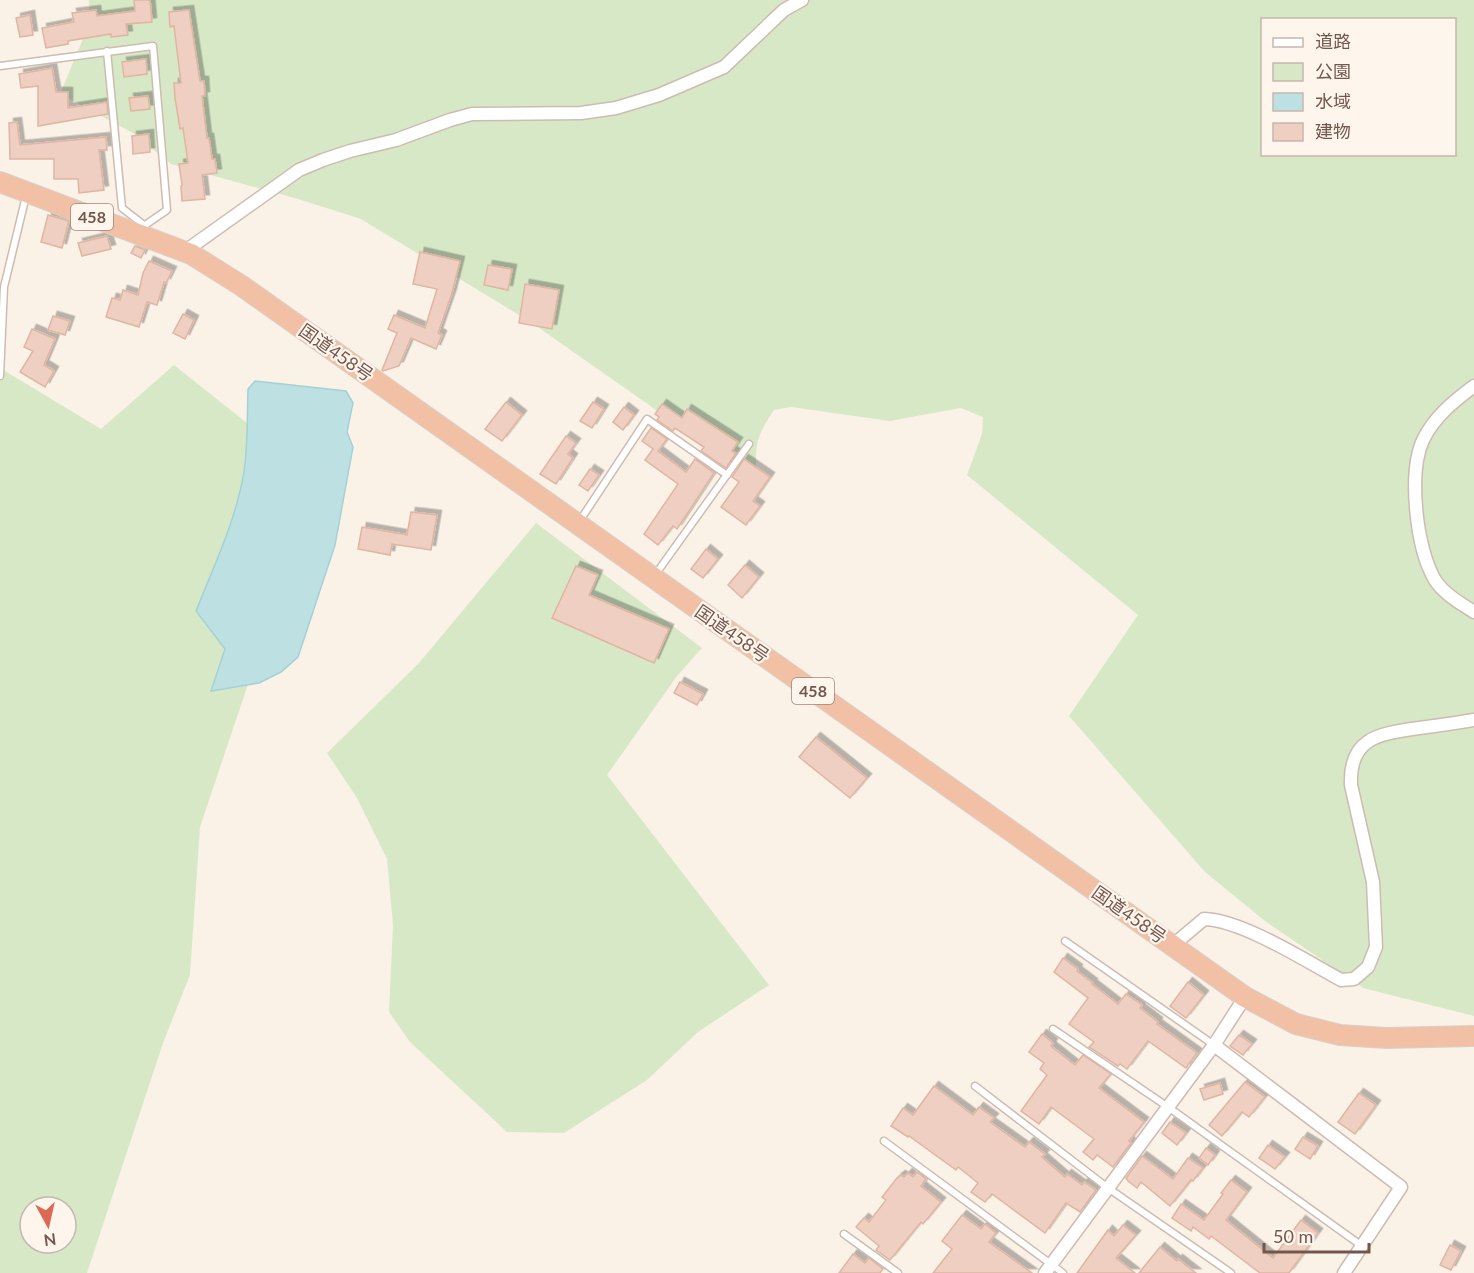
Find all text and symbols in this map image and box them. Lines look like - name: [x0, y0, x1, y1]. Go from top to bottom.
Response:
- legend: [1261, 18, 1456, 156]
- text: 道路: [1315, 30, 1351, 52]
- text: 公園: [1315, 60, 1351, 82]
- text: 水域: [1315, 90, 1351, 112]
- text: 建物: [1315, 120, 1351, 142]
- road number: 458: [71, 204, 113, 230]
- street label: 国道458号: [295, 319, 378, 386]
- street label: 国道458号: [691, 600, 774, 667]
- road number: 458: [792, 678, 834, 704]
- street label: 国道458号: [1088, 881, 1171, 948]
- north arrow: [18, 1195, 78, 1255]
- scale bar: [1264, 1216, 1369, 1254]
- text: 50 m: [1273, 1225, 1313, 1247]
- text: N: [43, 1230, 58, 1251]

